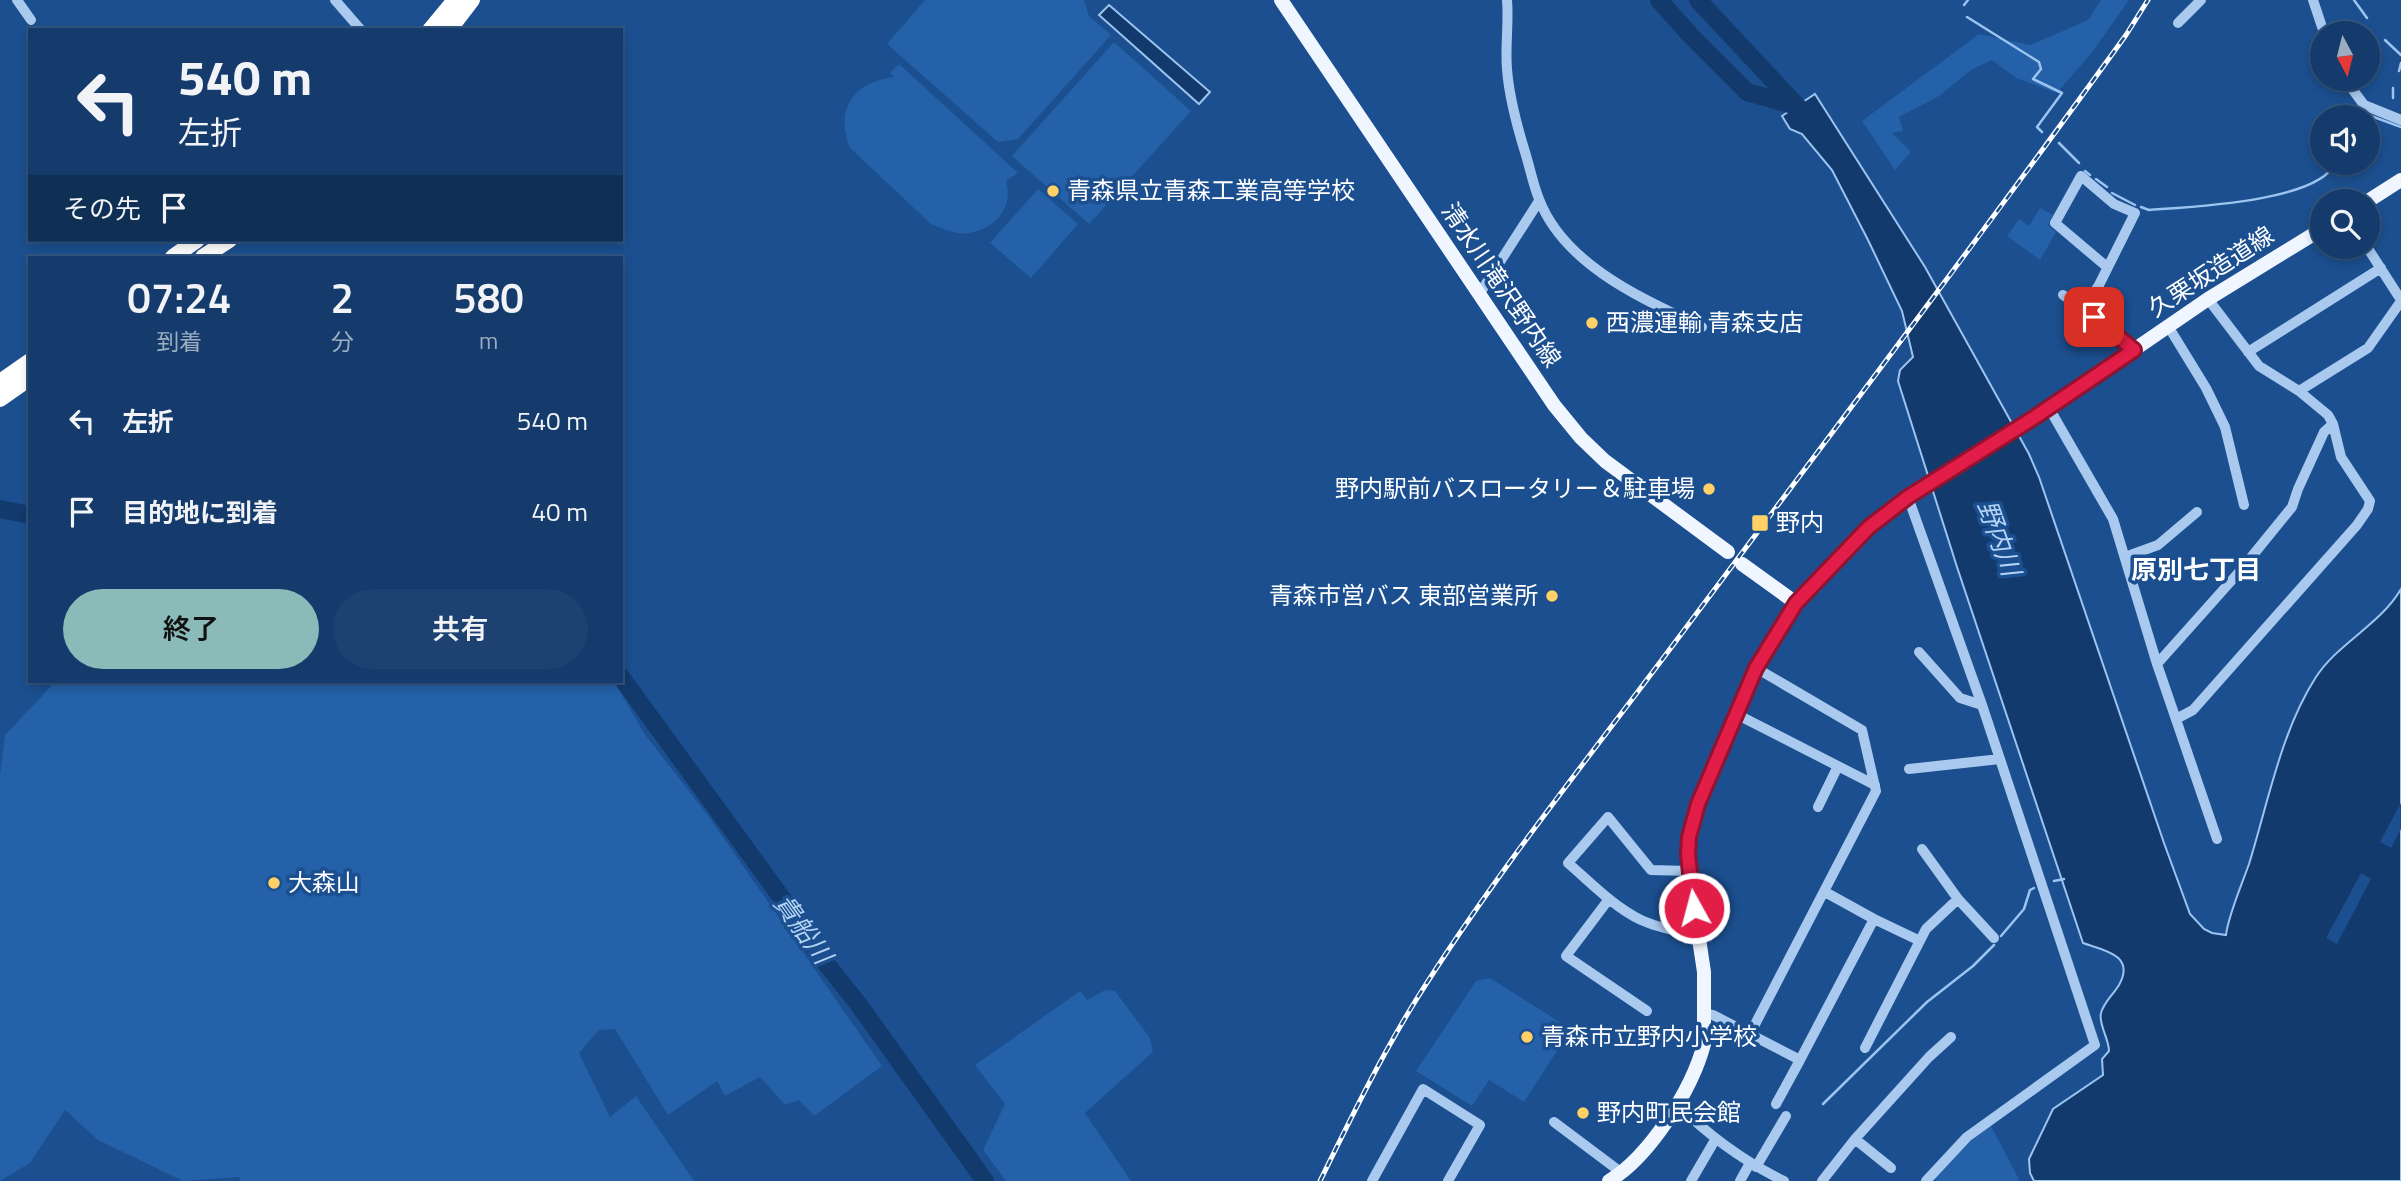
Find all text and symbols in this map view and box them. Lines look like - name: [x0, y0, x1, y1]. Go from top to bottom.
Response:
- north arrow: [2310, 21, 2380, 91]
- map controls: [2310, 21, 2380, 259]
- text: 540 m: [178, 39, 312, 114]
- icon: left: [63, 56, 154, 147]
- button: sound: [2310, 105, 2380, 175]
- text: 左折: [178, 108, 242, 156]
- place label: 青森県立青森工業高等学校: [1067, 172, 1355, 208]
- marker: 青森県立青森工業高等学校: [1045, 183, 1061, 199]
- text: その先: [63, 189, 141, 228]
- icon: arrive: [155, 189, 193, 227]
- button: search: [2310, 189, 2380, 259]
- street label: 清水川滝沢野内線: [1433, 195, 1570, 374]
- street label: 久栗坂造道線: [2140, 217, 2281, 325]
- text: 07:24: [127, 265, 231, 329]
- text: 2: [331, 265, 354, 329]
- text: 580: [453, 265, 524, 329]
- pin: [2064, 287, 2124, 347]
- icon: arrive: [2075, 298, 2113, 336]
- place label: 西濃運輸 青森支店: [1606, 304, 1803, 340]
- marker: 西濃運輸 青森支店: [1584, 315, 1600, 331]
- text: m: [479, 323, 498, 358]
- text: 到着: [156, 324, 202, 359]
- text: 分: [331, 324, 354, 359]
- text: 540 m: [517, 401, 588, 440]
- icon: left: [63, 402, 101, 440]
- text: 左折: [122, 402, 174, 441]
- place label: 野内駅前バスロータリー＆駐車場: [1335, 470, 1695, 506]
- marker: 野内駅前バスロータリー＆駐車場: [1701, 481, 1717, 497]
- text: 40 m: [531, 492, 588, 531]
- icon: arrive: [63, 493, 101, 531]
- text: 目的地に到着: [122, 493, 278, 532]
- water label: 野内川: [1968, 495, 2032, 584]
- place label: 野内: [1776, 504, 1824, 540]
- marker: 野内: [1750, 513, 1770, 533]
- district label: 原別七丁目: [2131, 550, 2261, 589]
- place label: 青森市営バス 東部営業所: [1269, 577, 1538, 613]
- marker: 青森市営バス 東部営業所: [1544, 588, 1560, 604]
- button: 終了: [63, 589, 319, 669]
- button: 共有: [333, 589, 588, 669]
- place label: 大森山: [288, 864, 360, 900]
- position arrow: [1657, 871, 1731, 945]
- marker: 大森山: [266, 875, 282, 891]
- water label: 貴船川: [765, 886, 844, 974]
- place label: 青森市立野内小学校: [1541, 1018, 1757, 1054]
- marker: 青森市立野内小学校: [1519, 1029, 1535, 1045]
- place label: 野内町民会館: [1597, 1094, 1741, 1130]
- marker: 野内町民会館: [1575, 1105, 1591, 1121]

